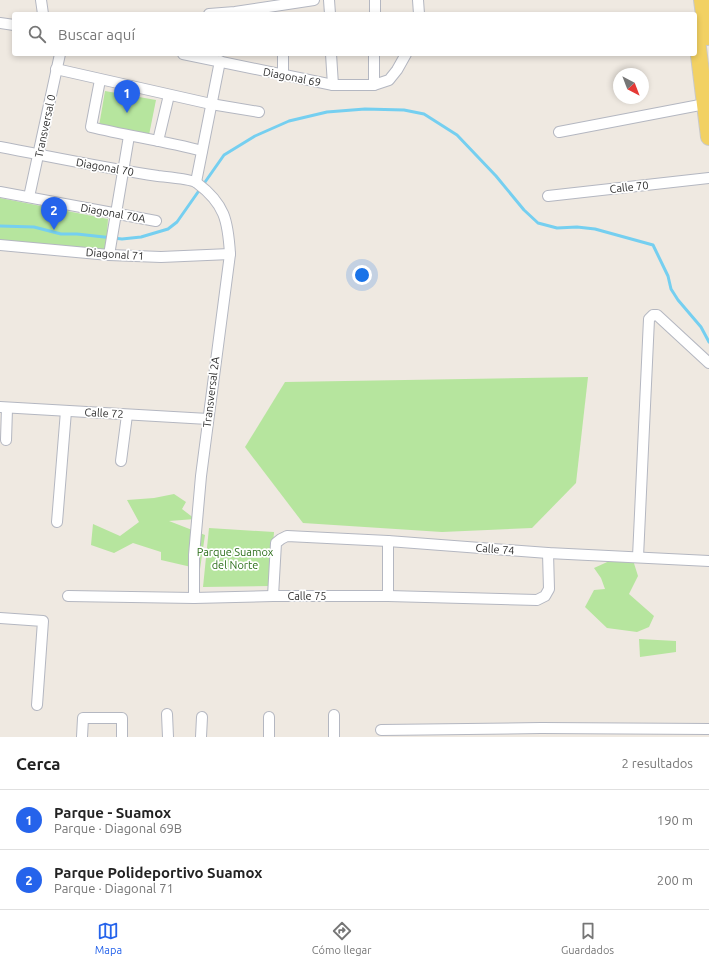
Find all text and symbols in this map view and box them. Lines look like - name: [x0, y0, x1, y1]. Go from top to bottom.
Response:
- search box: [12, 12, 697, 56]
- icon: search: [26, 23, 48, 45]
- text: Buscar aquí: [58, 26, 135, 43]
- street label: Diagonal 69: [262, 66, 322, 88]
- north arrow: [613, 68, 649, 104]
- pin: 1: [114, 80, 140, 113]
- street label: Transversal 0: [32, 93, 58, 159]
- street label: Diagonal 70: [75, 156, 135, 178]
- street label: Calle 70: [609, 179, 649, 195]
- pin: 2: [41, 197, 67, 230]
- street label: Diagonal 70A: [80, 201, 147, 225]
- street label: Diagonal 71: [85, 246, 145, 262]
- your location: [352, 265, 372, 285]
- street label: Transversal 2A: [201, 355, 221, 428]
- street label: Calle 72: [84, 406, 124, 420]
- street label: Calle 74: [475, 542, 515, 556]
- park label: Parque Suamox del Norte: [197, 546, 274, 571]
- street label: Calle 75: [287, 590, 327, 602]
- text: Cerca: [16, 754, 61, 773]
- text: 2 resultados: [622, 756, 693, 770]
- text: Parque - Suamox: [54, 804, 171, 821]
- text: 1: [25, 813, 33, 827]
- text: 190 m: [657, 813, 693, 827]
- text: Parque · Diagonal 69B: [54, 821, 182, 835]
- text: Parque Polideportivo Suamox: [54, 864, 262, 881]
- text: 2: [25, 873, 33, 887]
- text: 200 m: [657, 873, 693, 887]
- text: Parque · Diagonal 71: [54, 881, 174, 895]
- tab: Mapa: [95, 920, 122, 956]
- tab: Cómo llegar: [312, 920, 371, 956]
- tab: Guardados: [561, 920, 614, 956]

